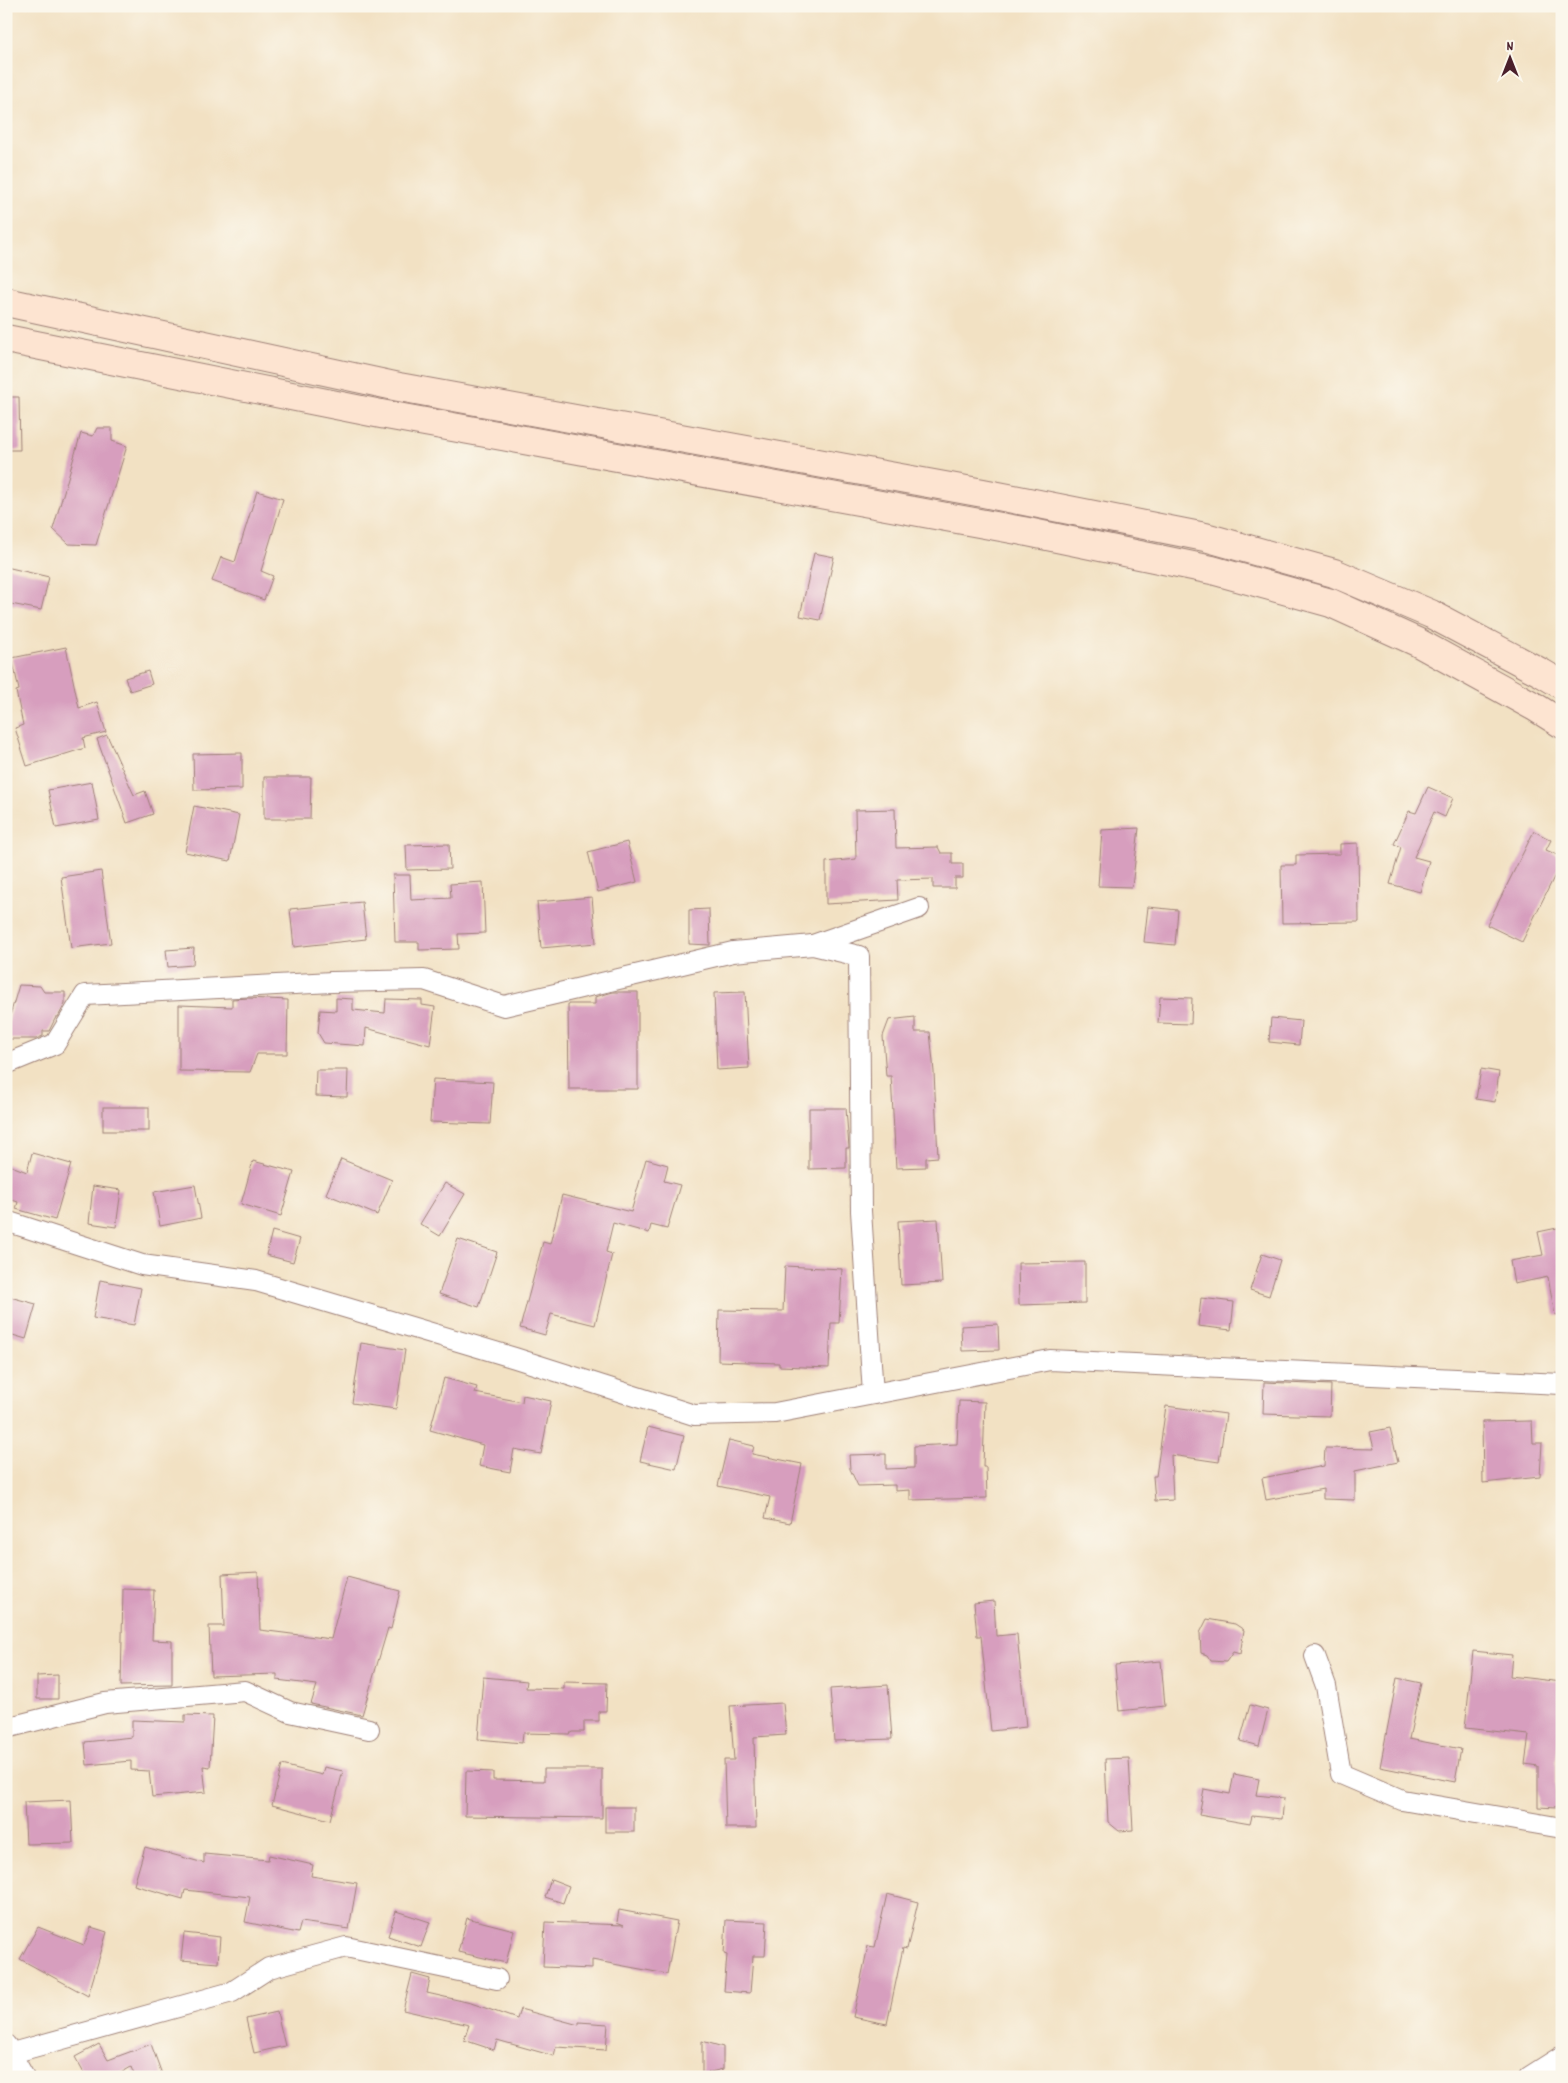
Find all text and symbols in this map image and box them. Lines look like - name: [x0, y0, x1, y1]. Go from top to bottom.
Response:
- north arrow: [1486, 32, 1536, 82]
- text: N: [1507, 37, 1514, 57]

